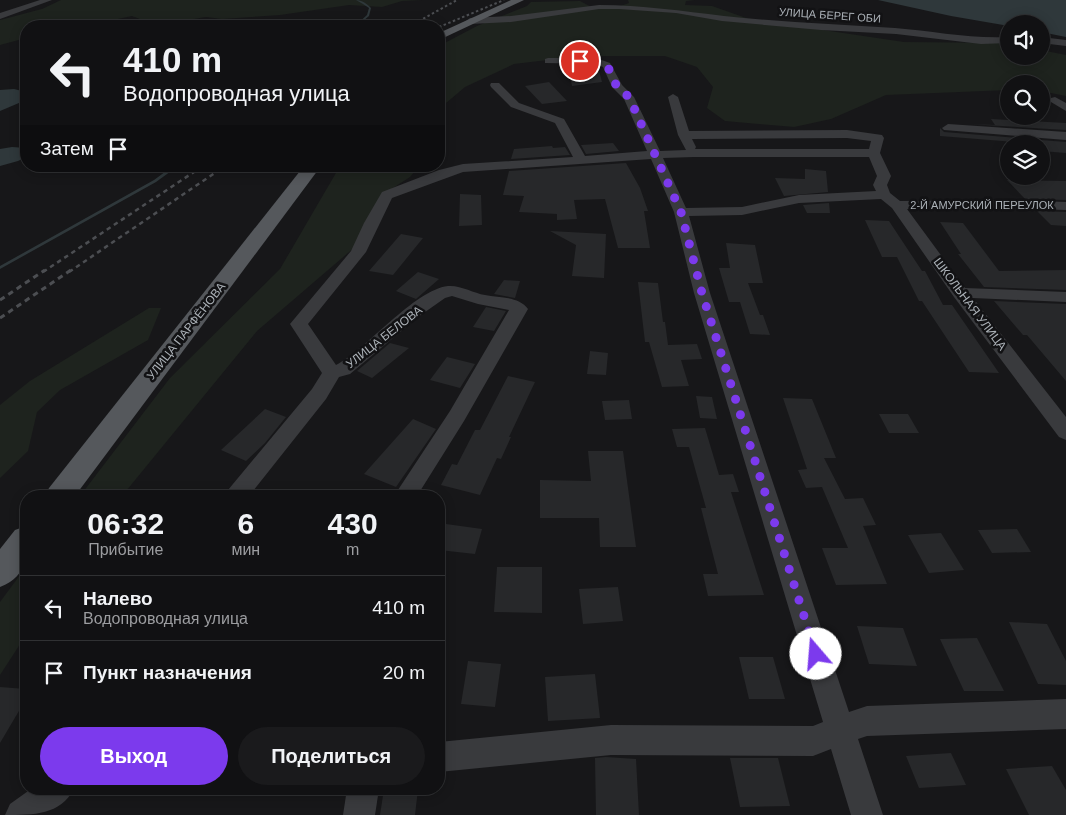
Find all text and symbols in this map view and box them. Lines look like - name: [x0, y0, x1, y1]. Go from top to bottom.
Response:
- street label: УЛИЦА БЕРЕГ ОБИ: [779, 5, 881, 25]
- map controls: [1000, 15, 1050, 185]
- button: sound: [1000, 15, 1050, 65]
- icon: left: [40, 40, 105, 105]
- text: 410 m: [123, 40, 222, 79]
- pin: [559, 40, 601, 82]
- icon: arrive: [566, 47, 594, 75]
- button: search: [1000, 75, 1050, 125]
- text: Водопроводная улица: [123, 81, 350, 106]
- icon: arrive: [104, 135, 132, 163]
- button: layers: [1000, 135, 1050, 185]
- text: Затем: [40, 138, 94, 159]
- street label: 2-Й АМУРСКИЙ ПЕРЕУЛОК: [910, 199, 1054, 211]
- street label: ШКОЛЬНАЯ УЛИЦА: [931, 255, 1009, 353]
- street label: УЛИЦА ПАРФЁНОВА: [144, 280, 228, 382]
- street label: УЛИЦА БЕЛОВА: [343, 303, 425, 371]
- text: 06:32: [87, 507, 164, 540]
- text: 6: [237, 507, 254, 540]
- text: 430: [328, 507, 378, 540]
- text: Прибытие: [88, 541, 163, 558]
- text: мин: [231, 541, 260, 558]
- text: m: [346, 541, 359, 558]
- text: Налево: [83, 588, 153, 609]
- icon: left: [40, 594, 68, 622]
- text: 410 m: [372, 597, 425, 618]
- text: Водопроводная улица: [83, 610, 248, 627]
- position arrow: [789, 627, 841, 679]
- icon: arrive: [40, 659, 68, 687]
- text: Пункт назначения: [83, 662, 252, 683]
- text: 20 m: [383, 662, 425, 683]
- button: Выход: [40, 727, 228, 785]
- button: Поделиться: [238, 727, 425, 785]

